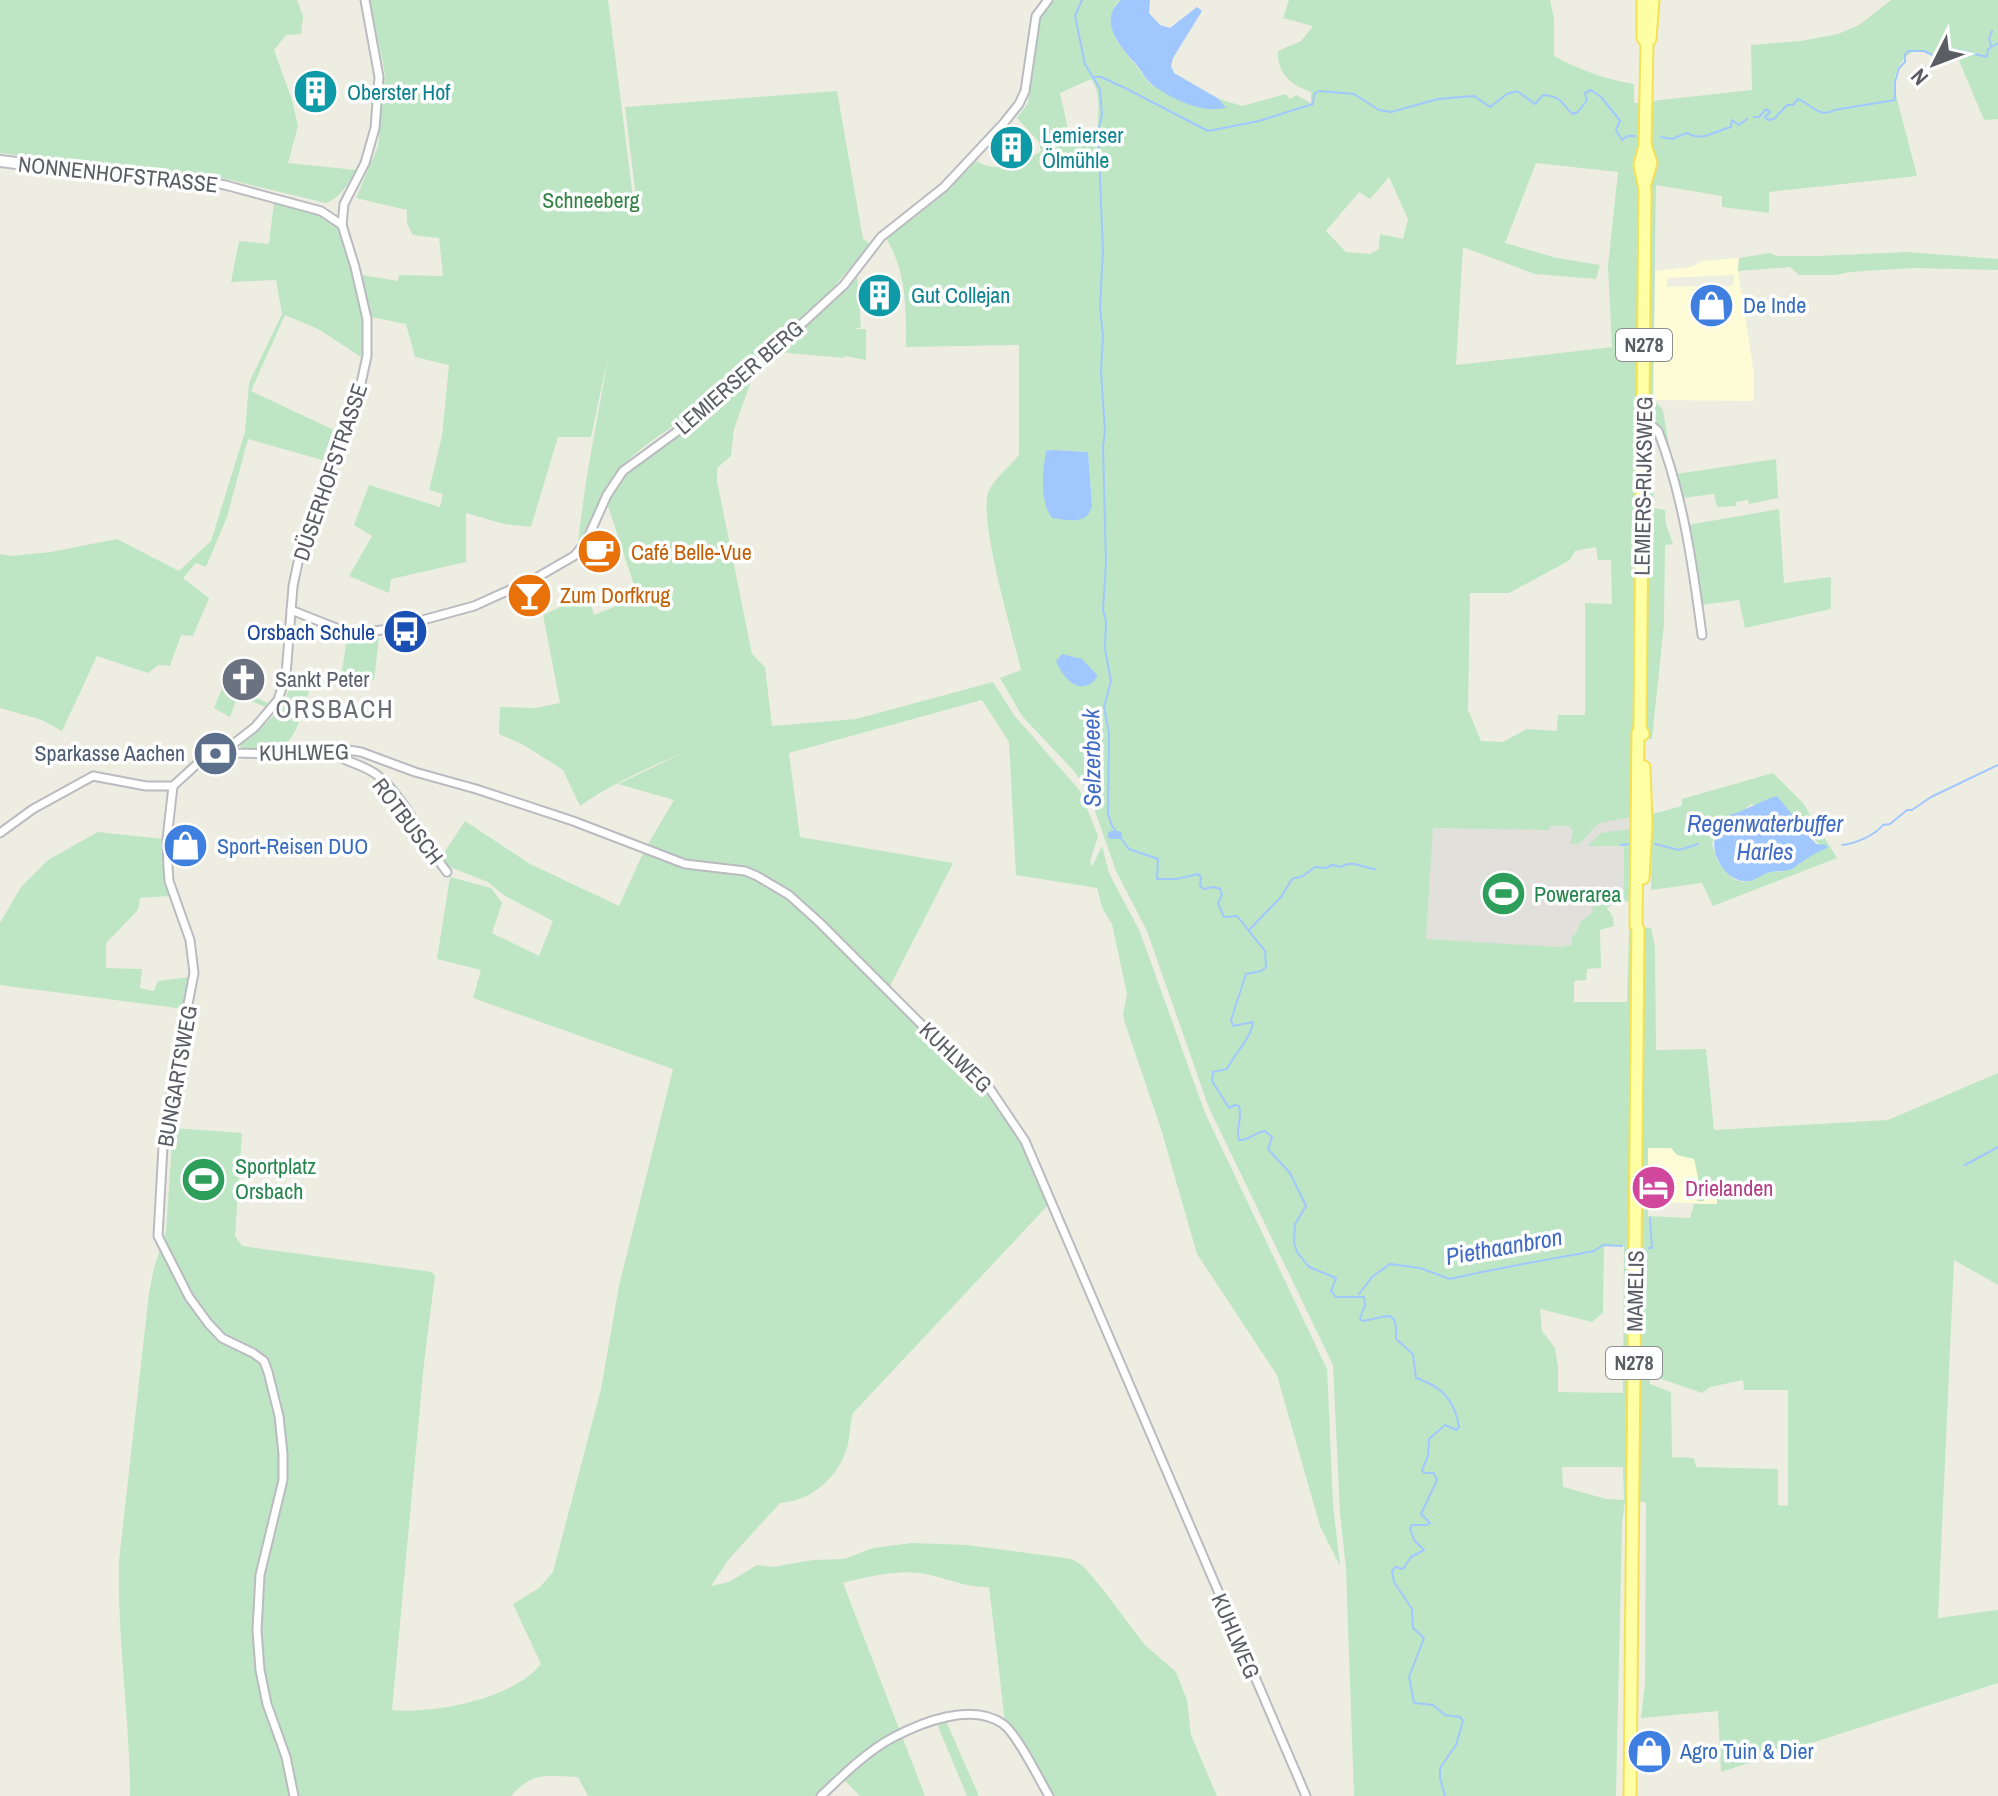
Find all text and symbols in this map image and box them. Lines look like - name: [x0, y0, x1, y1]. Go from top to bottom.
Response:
- north arrow: [1894, 24, 1974, 104]
- text: N: [1904, 63, 1935, 92]
- building icon: Oberster Hof: [292, 68, 340, 116]
- place label: Oberster Hof: [347, 77, 451, 107]
- place label: Lemierser Ölmühle: [1042, 120, 1123, 175]
- building icon: Lemierser Ölmühle: [987, 124, 1035, 172]
- street label: NONNENHOFSTRASSE: [17, 149, 219, 199]
- park label: Schneeberg: [542, 185, 640, 215]
- building icon: Gut Collejan: [856, 271, 904, 319]
- place label: Gut Collejan: [911, 280, 1010, 310]
- shop icon: De Inde: [1688, 281, 1736, 329]
- place label: De Inde: [1743, 290, 1806, 320]
- street label: LEMIERSER BERG: [669, 313, 809, 441]
- road number: N278: [1616, 329, 1672, 361]
- street label: DÜSERHOFSTRASSE: [286, 379, 374, 565]
- street label: LEMIERS-RIJKSWEG: [1626, 396, 1660, 576]
- cafe icon: Café Belle-Vue: [576, 528, 624, 576]
- place label: Café Belle-Vue: [631, 537, 752, 567]
- bar icon: Zum Dorfkrug: [505, 571, 553, 619]
- place label: Zum Dorfkrug: [560, 580, 670, 610]
- bus stop icon: Orsbach Schule: [382, 608, 430, 656]
- place label: Orsbach Schule: [247, 617, 375, 647]
- church icon: Sankt Peter: [220, 655, 268, 703]
- place label: Sankt Peter: [275, 664, 369, 694]
- district label: ORSBACH: [275, 691, 395, 726]
- water label: Selzerbeek: [1074, 707, 1108, 808]
- bank icon: Sparkasse Aachen: [192, 729, 240, 777]
- street label: KUHLWEG: [259, 736, 349, 768]
- place label: Sparkasse Aachen: [35, 738, 185, 768]
- street label: ROTBUSCH: [366, 772, 450, 870]
- water label: Regenwaterbuffer Harles: [1687, 807, 1844, 867]
- shop icon: Sport-Reisen DUO: [162, 822, 210, 870]
- place label: Sport-Reisen DUO: [217, 831, 368, 861]
- sports icon: Powerarea: [1479, 870, 1527, 918]
- place label: Powerarea: [1534, 879, 1621, 909]
- street label: BUNGARTSWEG: [150, 1003, 204, 1149]
- street label: KUHLWEG: [913, 1015, 999, 1099]
- place label: Sportplatz Orsbach: [235, 1151, 316, 1206]
- sports icon: Sportplatz Orsbach: [180, 1155, 228, 1203]
- hotel icon: Drielanden: [1630, 1164, 1678, 1212]
- place label: Drielanden: [1685, 1173, 1773, 1203]
- water label: Piethaanbron: [1443, 1220, 1565, 1272]
- street label: MAMELIS: [1619, 1250, 1651, 1332]
- road number: N278: [1606, 1347, 1662, 1379]
- street label: KUHLWEG: [1205, 1589, 1267, 1683]
- shop icon: Agro Tuin & Dier: [1625, 1727, 1673, 1775]
- place label: Agro Tuin & Dier: [1679, 1736, 1814, 1766]

